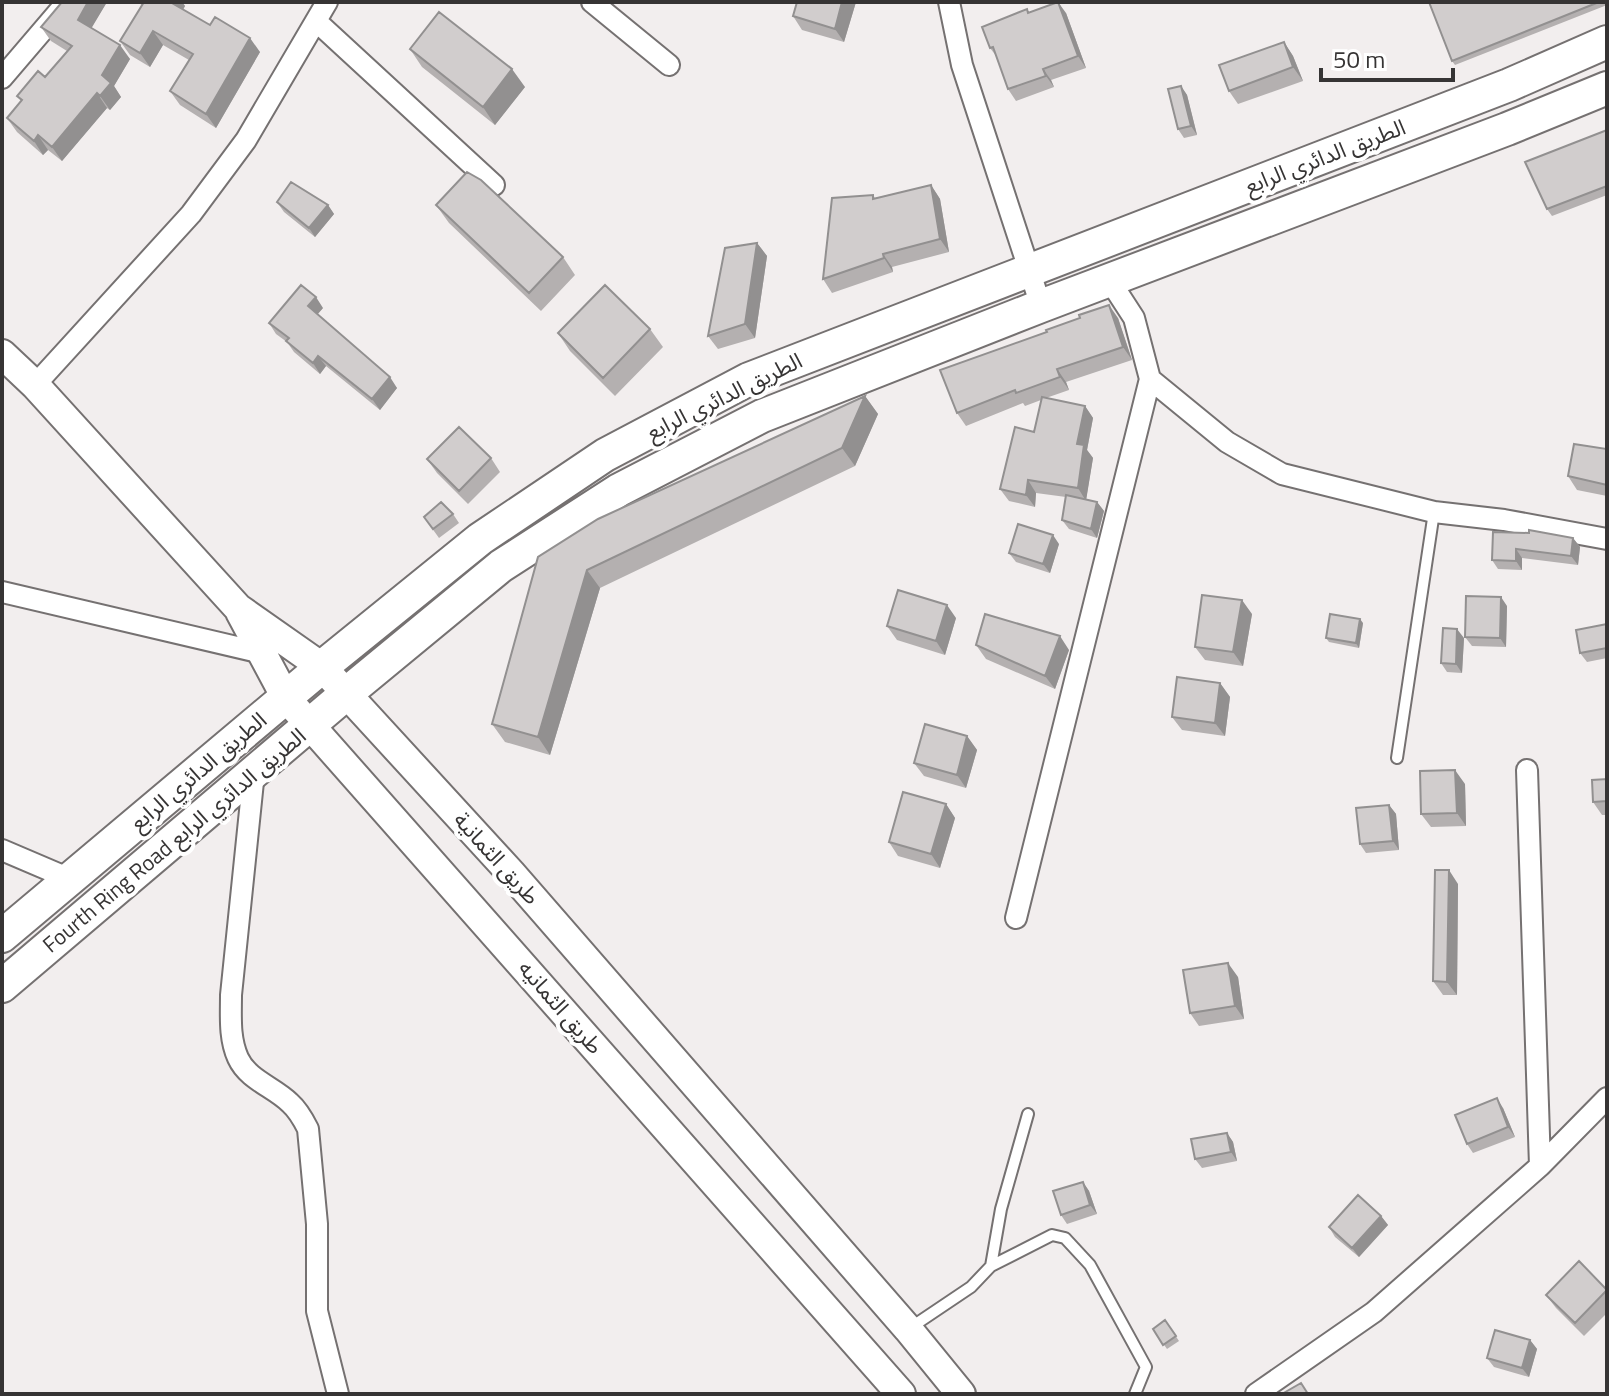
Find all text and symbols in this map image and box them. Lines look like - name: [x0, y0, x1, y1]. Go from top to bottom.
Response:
- scale bar: [1321, 32, 1453, 82]
- text: 50 m: [1333, 41, 1385, 77]
- street label: الطريق الدائري الرابع: [1240, 110, 1410, 202]
- street label: الطريق الدائري الرابع: [640, 343, 808, 449]
- street label: الطريق الدائري الرابع: [122, 703, 274, 839]
- street label: Fourth Ring Road الطريق الدائري الرابع: [35, 719, 313, 961]
- street label: طريق الثمانية: [446, 804, 548, 912]
- street label: طريق الثمانيه: [510, 952, 612, 1062]

